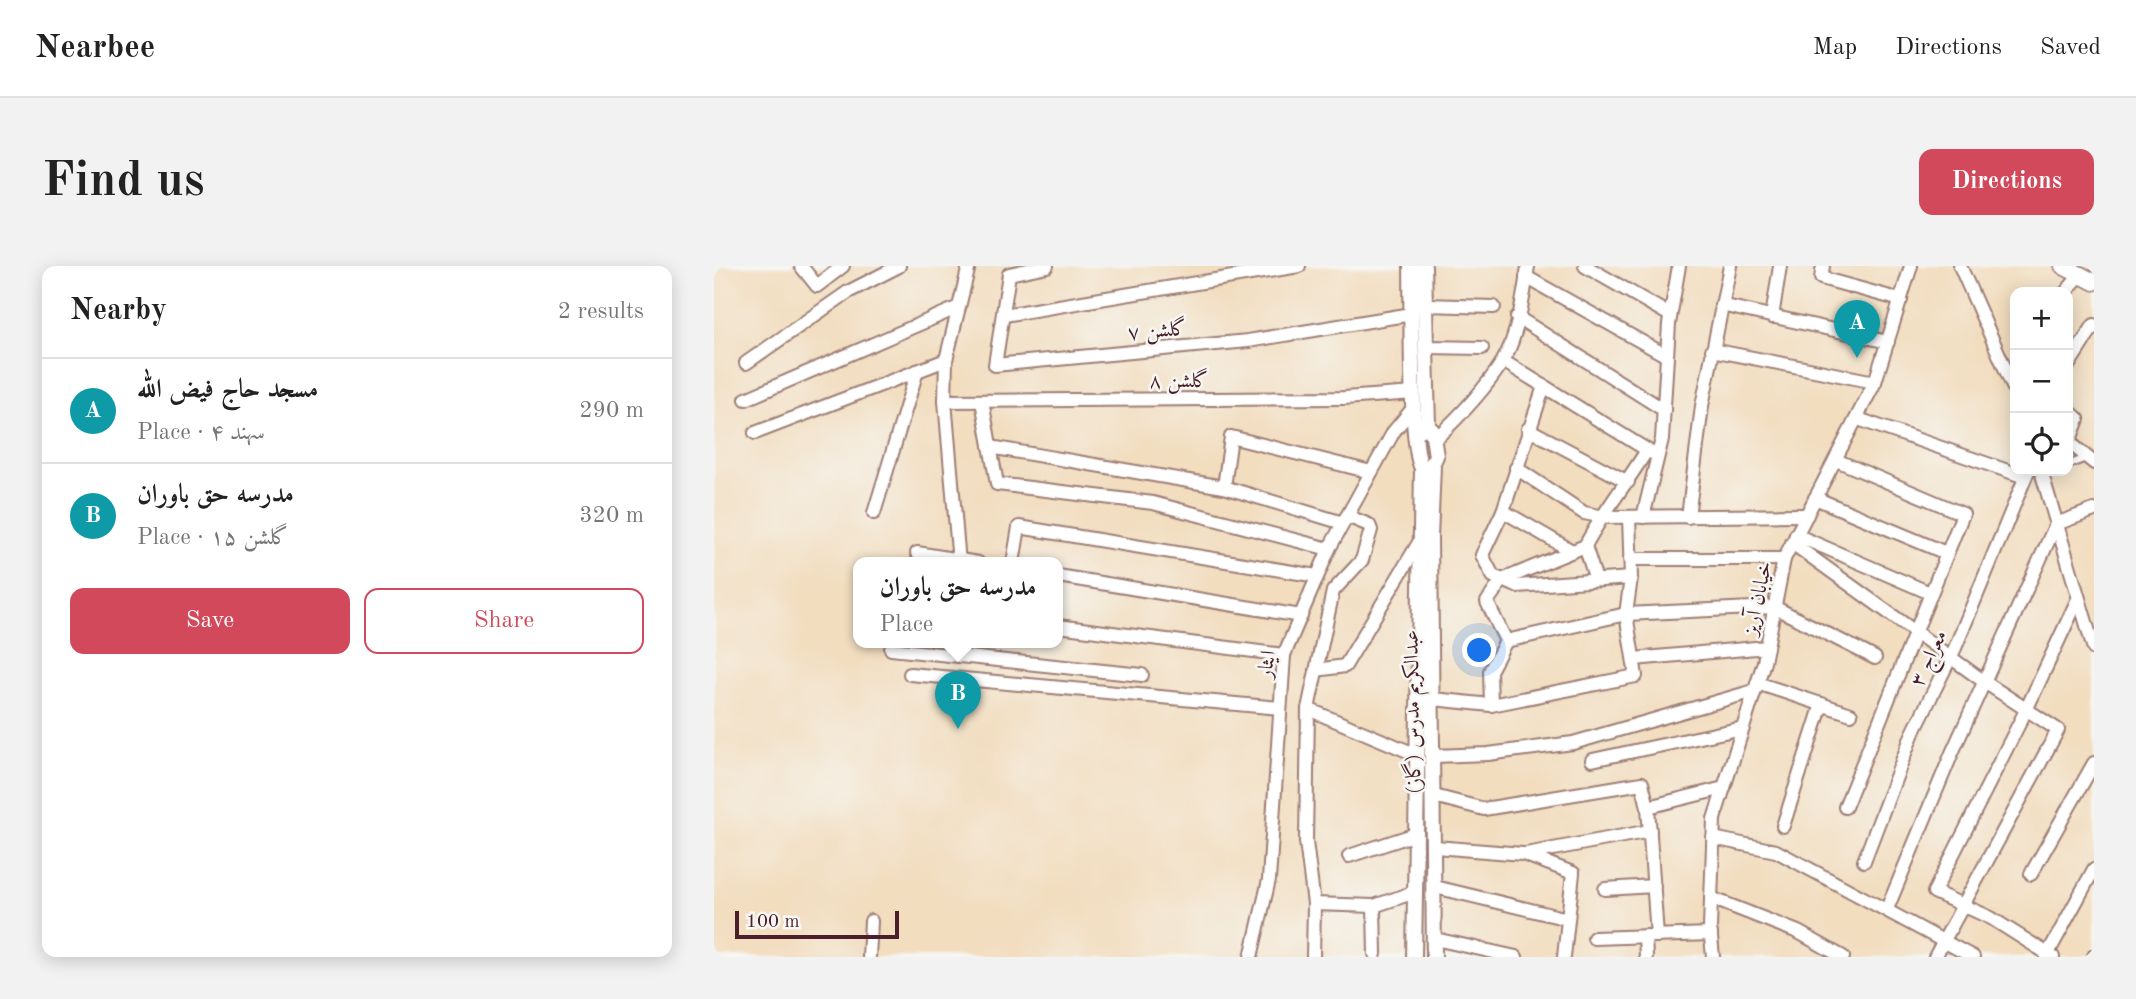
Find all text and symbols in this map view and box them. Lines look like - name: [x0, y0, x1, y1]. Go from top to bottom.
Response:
- text: Nearbee: [35, 32, 155, 65]
- text: Map: [1813, 36, 1857, 60]
- text: Directions: [1895, 36, 2002, 60]
- text: Saved: [2040, 36, 2101, 60]
- button: Directions: [1919, 149, 2094, 215]
- text: Find us: [42, 158, 205, 207]
- map controls: [2010, 287, 2073, 476]
- button: +: [2010, 287, 2073, 350]
- text: Nearby: [70, 296, 167, 326]
- text: 2 results: [558, 300, 644, 323]
- pin: A: [1834, 300, 1880, 358]
- street label: گلشن ۷: [1126, 314, 1188, 347]
- button: −: [2010, 350, 2073, 413]
- street label: گلشن ۸: [1149, 367, 1209, 394]
- text: مسجد حاج فیض الله: [137, 377, 318, 403]
- text: A: [84, 399, 102, 422]
- text: 290 m: [579, 399, 644, 422]
- button: locate: [2010, 413, 2073, 476]
- text: Place · سهند ۴: [137, 421, 265, 444]
- text: مدرسه حق باوران: [137, 482, 294, 508]
- text: B: [85, 504, 101, 527]
- text: 320 m: [579, 504, 644, 527]
- text: Place · گلشن ۱۵: [137, 526, 289, 549]
- popup: [853, 557, 1063, 648]
- street label: خیابان آریز: [1736, 559, 1778, 639]
- text: مدرسه حق باوران: [880, 575, 1036, 601]
- button: Save: [70, 588, 350, 654]
- button: Share: [364, 588, 644, 654]
- text: Place: [880, 613, 933, 636]
- street label: معراج ۳: [1907, 627, 1958, 693]
- street label: عبدالکریم مدرس (گاز): [1398, 629, 1431, 794]
- your location: [1462, 633, 1496, 667]
- street label: ایثار: [1255, 649, 1281, 682]
- pin: B: [935, 671, 981, 729]
- scale bar: [735, 908, 900, 940]
- text: 100 m: [746, 913, 799, 932]

